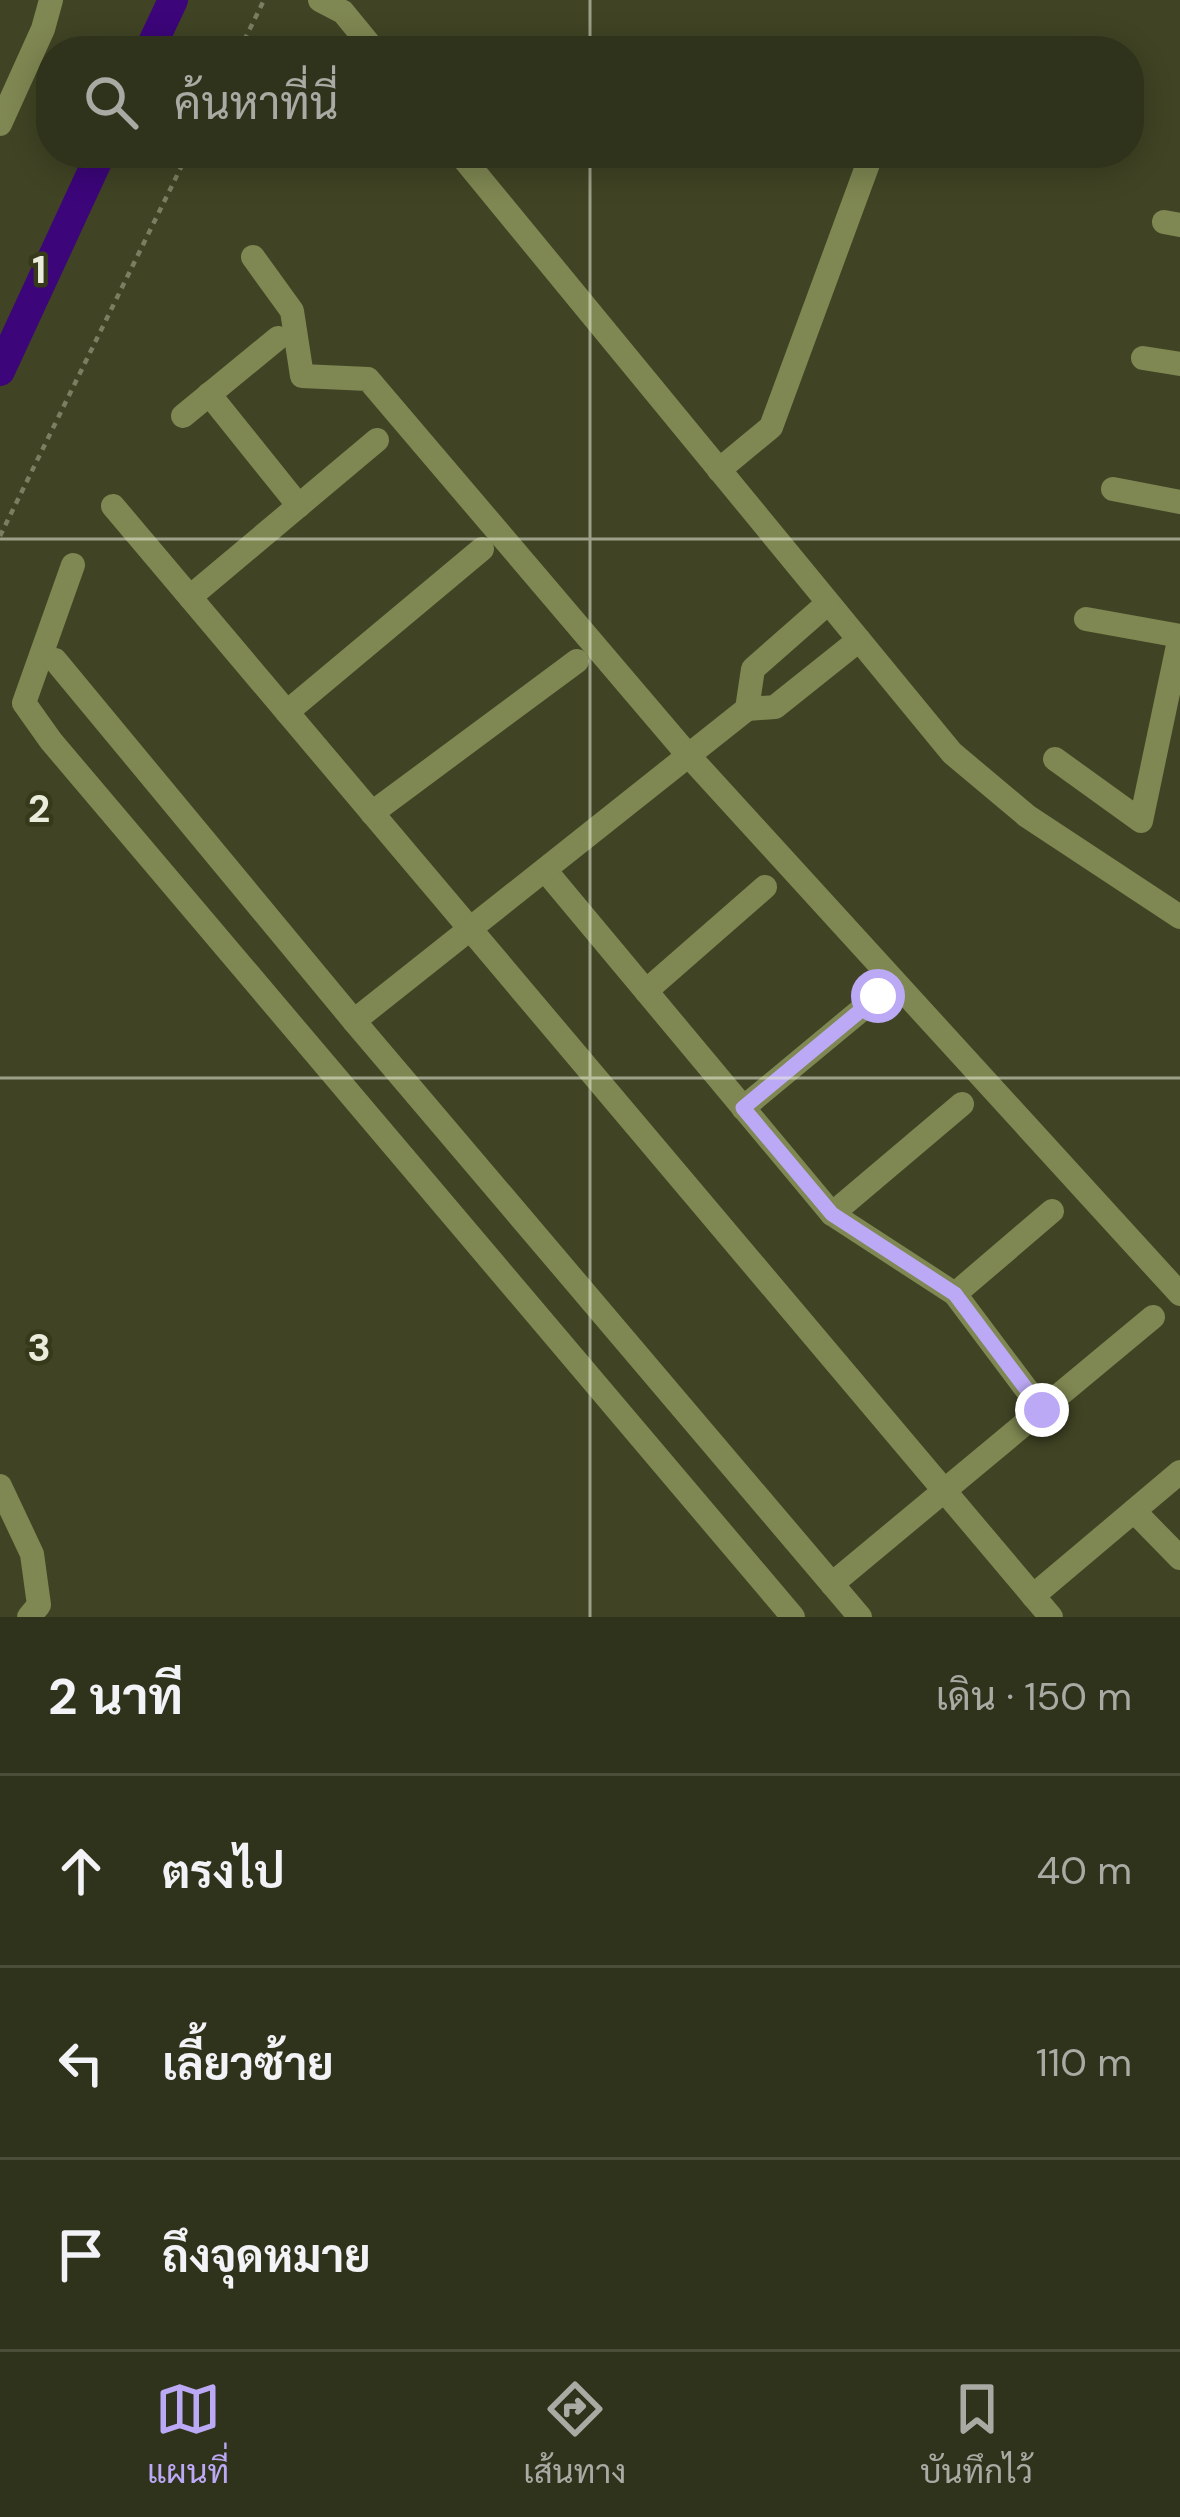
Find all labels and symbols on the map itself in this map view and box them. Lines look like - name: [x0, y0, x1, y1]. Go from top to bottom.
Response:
- text: 1: [32, 244, 46, 295]
- text: 2: [28, 783, 50, 834]
- route start: [851, 969, 905, 1023]
- text: 3: [27, 1322, 51, 1373]
- route end: [1015, 1383, 1069, 1437]

